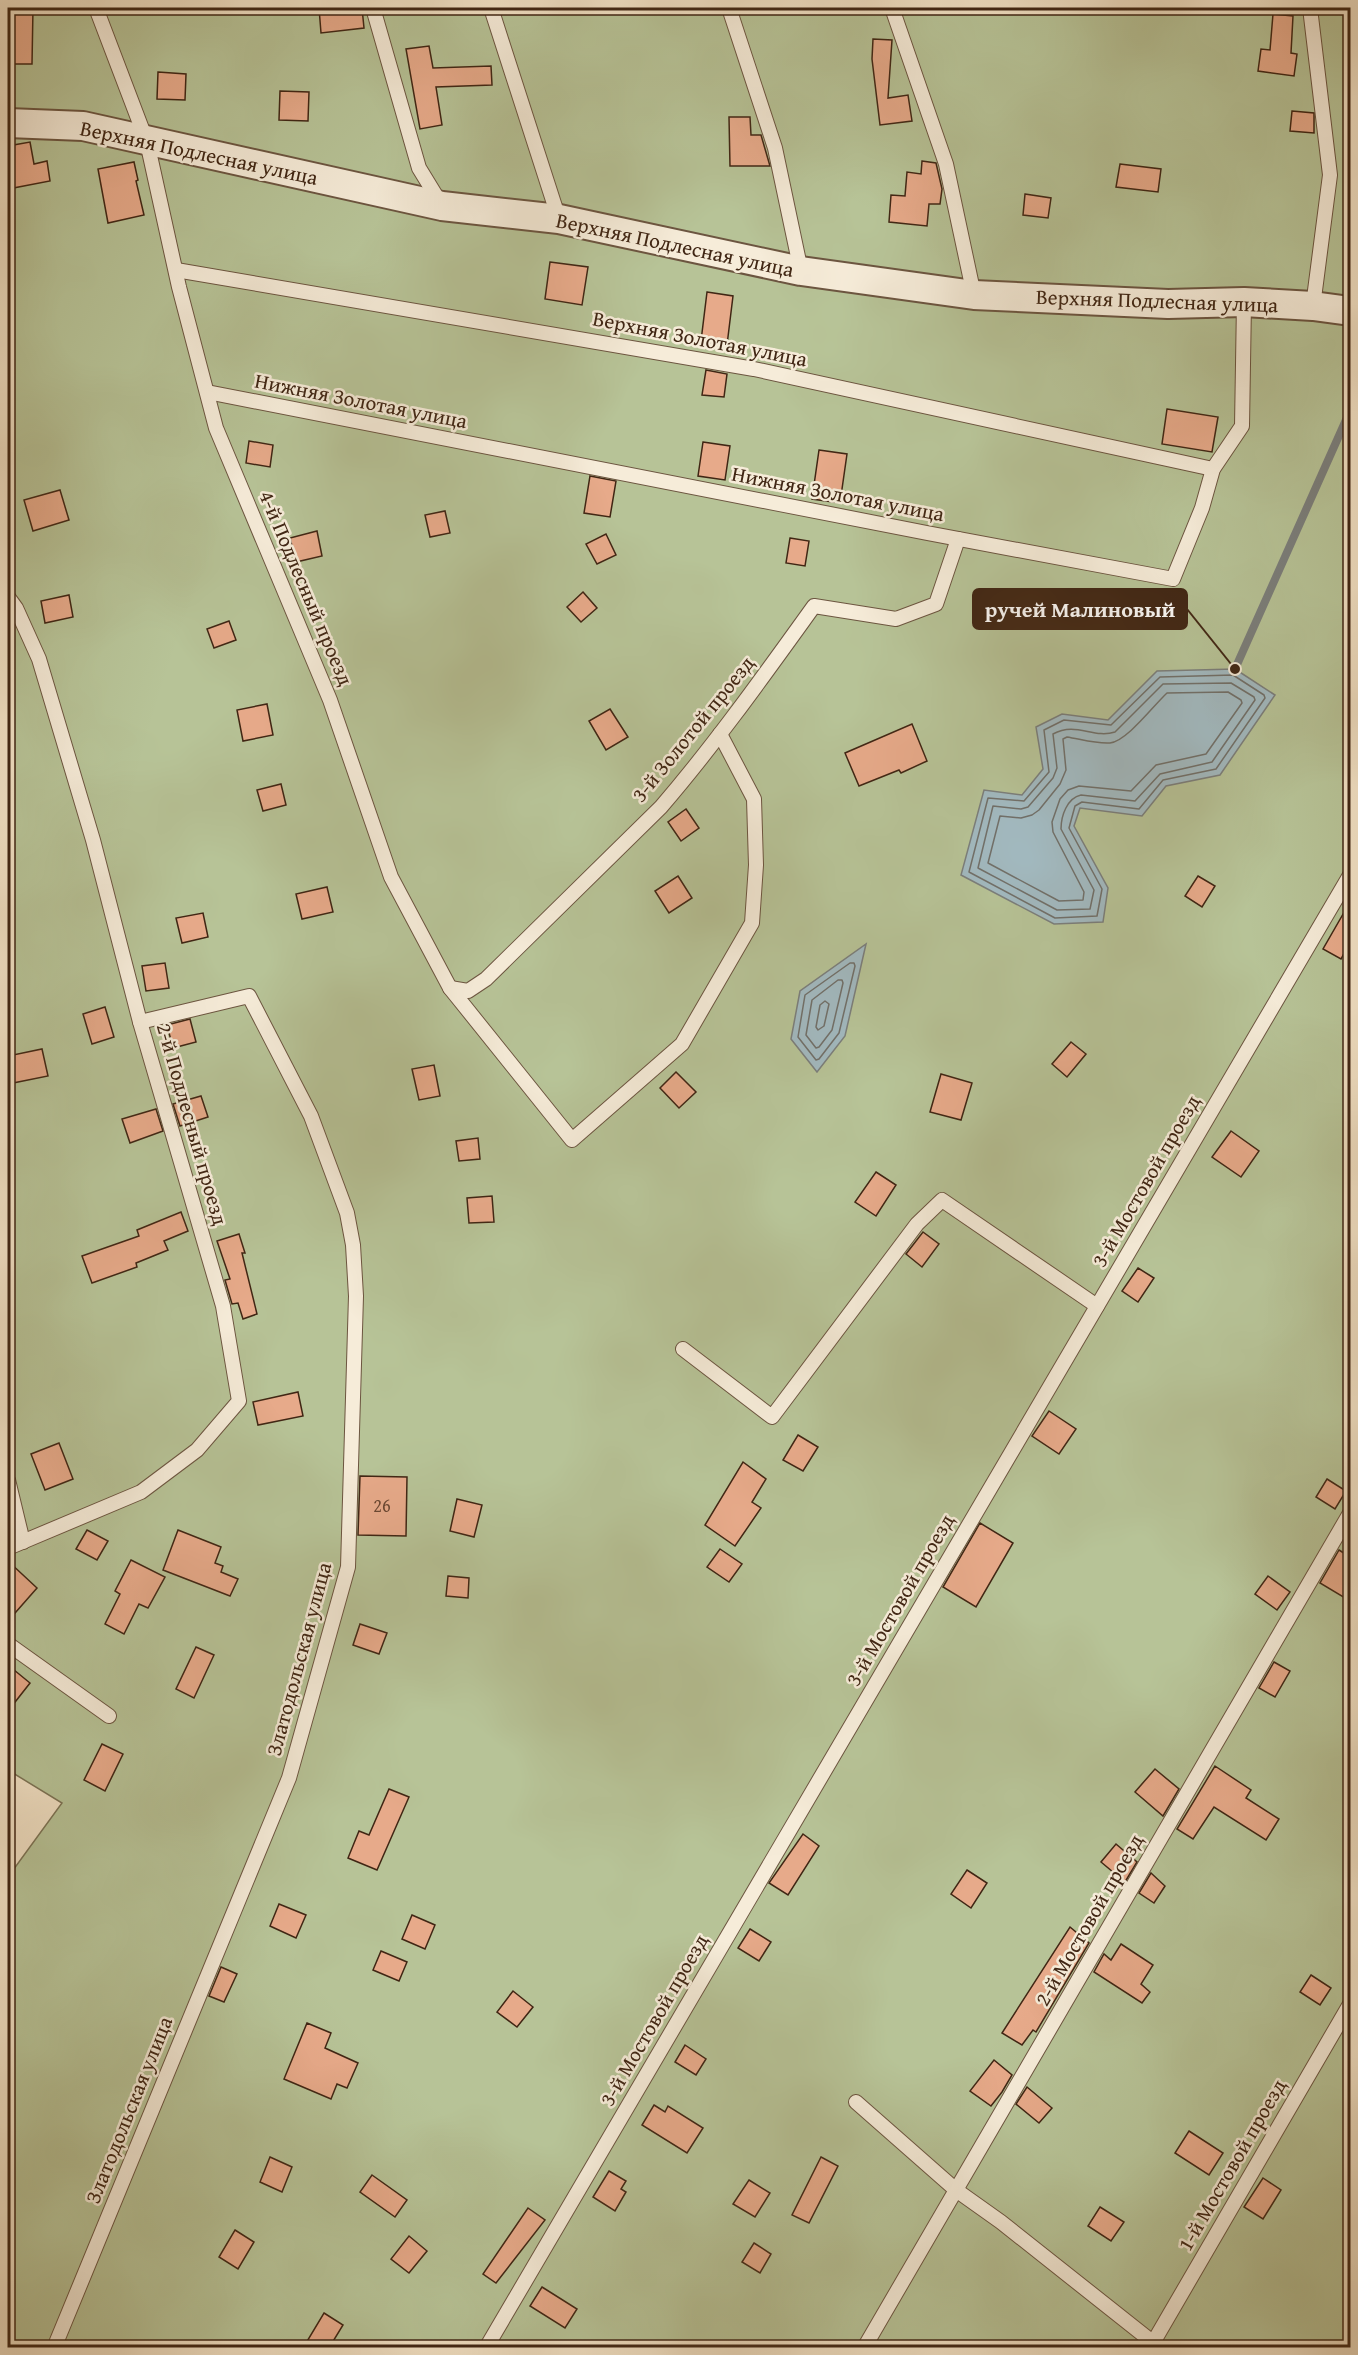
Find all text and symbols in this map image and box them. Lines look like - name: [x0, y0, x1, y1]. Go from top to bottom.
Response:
- street label: Верхняя Подлесная улица: [77, 112, 321, 193]
- street label: Верхняя Подлесная улица: [553, 204, 797, 285]
- street label: Верхняя Подлесная улица: [1035, 281, 1279, 320]
- street label: Верхняя Золотая улица: [590, 303, 810, 375]
- street label: Нижняя Золотая улица: [252, 365, 470, 436]
- street label: Нижняя Золотая улица: [729, 458, 947, 529]
- street label: 4-й Подлесный проезд: [251, 486, 362, 691]
- callout: ручей Малиновый: [973, 589, 1187, 629]
- text: ручей Малиновый: [985, 593, 1175, 625]
- street label: 3-й Золотой проезд: [624, 648, 762, 809]
- street label: 2-й Подлесный проезд: [149, 1019, 236, 1229]
- street label: 3-й Мостовой проезд: [1084, 1088, 1208, 1273]
- house number: 26: [373, 1492, 391, 1519]
- street label: 3-й Мостовой проезд: [838, 1507, 962, 1692]
- street label: Златодольская улица: [258, 1559, 339, 1759]
- street label: 2-й Мостовой проезд: [1027, 1827, 1151, 2012]
- street label: 3-й Мостовой проезд: [592, 1927, 716, 2112]
- street label: Златодольская улица: [77, 2012, 180, 2208]
- street label: 1-й Мостовой проезд: [1170, 2072, 1294, 2257]

